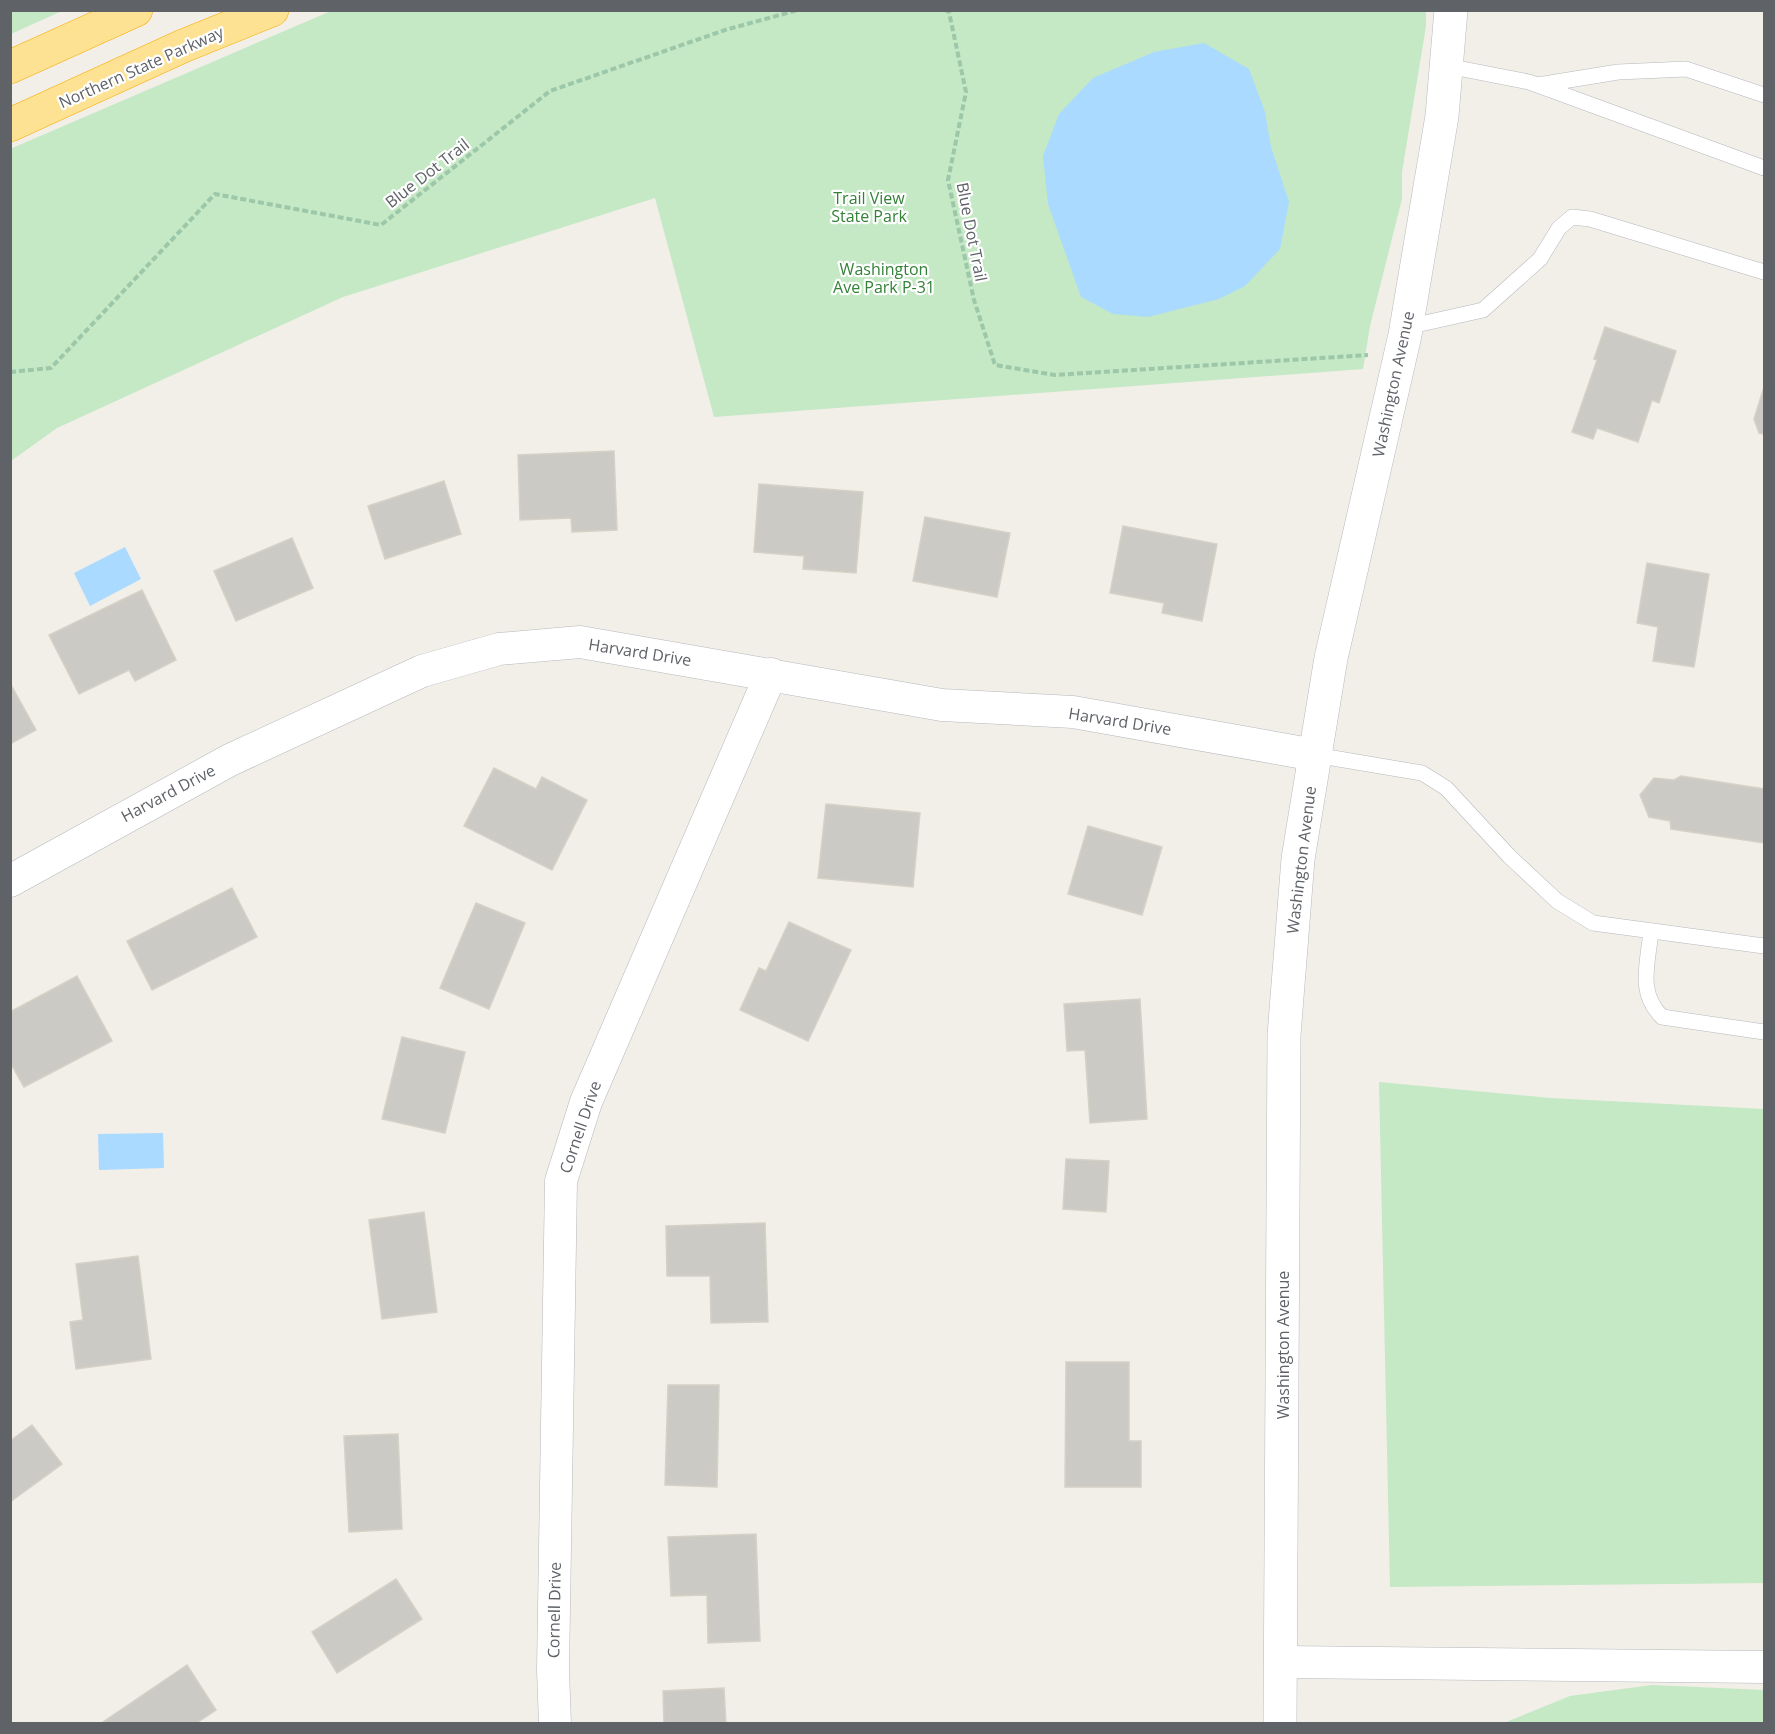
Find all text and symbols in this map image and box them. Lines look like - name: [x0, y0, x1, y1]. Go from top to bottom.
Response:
- street label: Northern State Parkway: [55, 20, 228, 113]
- street label: Blue Dot Trail: [381, 133, 473, 213]
- street label: Blue Dot Trail: [952, 180, 992, 284]
- park label: Trail View State Park: [831, 187, 907, 227]
- park label: Washington Ave Park P-31: [833, 258, 935, 298]
- street label: Washington Avenue: [1367, 309, 1419, 459]
- street label: Harvard Drive: [587, 633, 693, 671]
- street label: Harvard Drive: [1067, 702, 1173, 740]
- street label: Harvard Drive: [117, 759, 219, 827]
- street label: Washington Avenue: [1281, 785, 1321, 935]
- street label: Cornell Drive: [554, 1078, 606, 1176]
- street label: Washington Avenue: [1272, 1271, 1294, 1419]
- street label: Cornell Drive: [542, 1562, 566, 1658]

